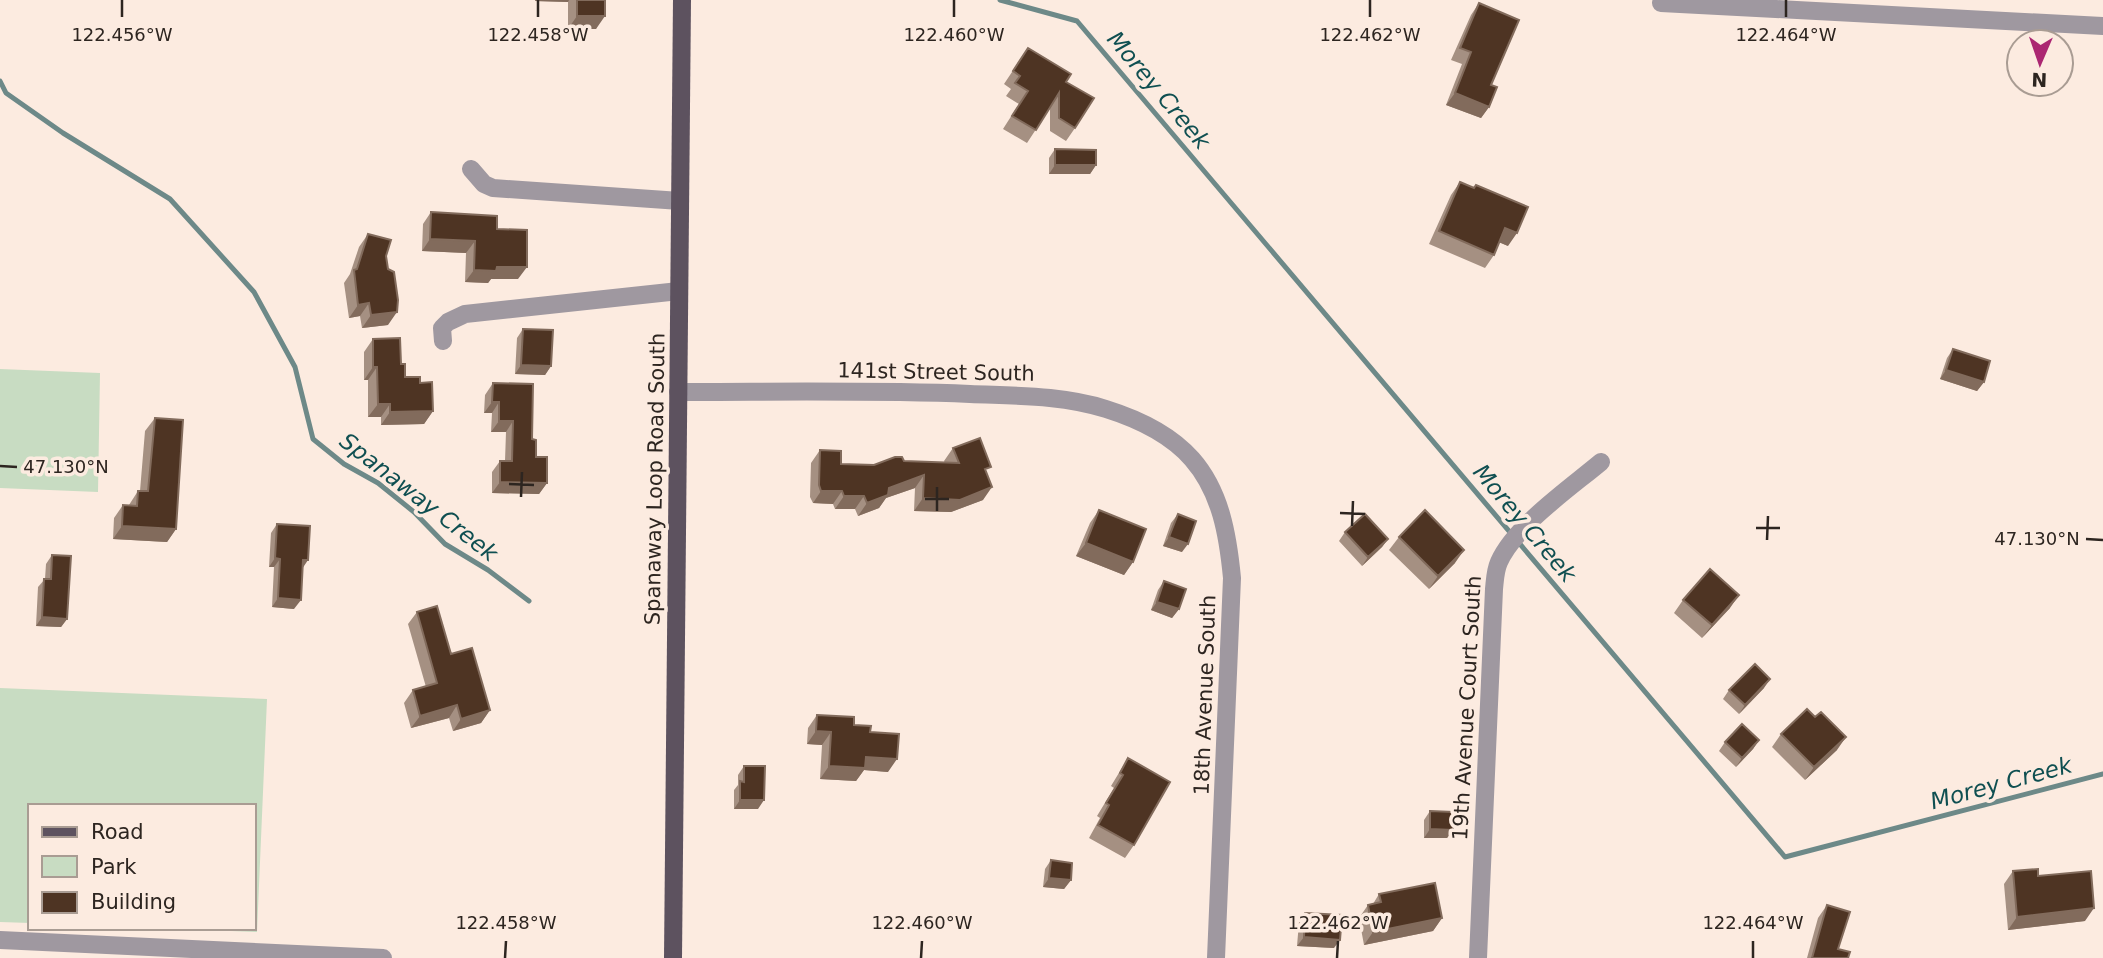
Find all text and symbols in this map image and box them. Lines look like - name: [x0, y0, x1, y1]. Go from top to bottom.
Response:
- text: 122.456°W: [71, 24, 173, 45]
- text: 122.458°W: [487, 24, 589, 45]
- text: 122.460°W: [903, 24, 1005, 45]
- text: 122.462°W: [1319, 24, 1421, 45]
- text: 122.464°W: [1735, 24, 1837, 45]
- water label: Morey Creek: [1102, 26, 1217, 155]
- north arrow: [2005, 28, 2075, 98]
- text: N: [2031, 69, 2048, 91]
- street label: Spanaway Loop Road South: [640, 333, 670, 625]
- street label: 141st Street South: [837, 358, 1035, 386]
- water label: Spanaway Creek: [335, 427, 504, 568]
- text: 47.130°N: [23, 456, 109, 477]
- water label: Morey Creek: [1468, 459, 1583, 588]
- text: 47.130°N: [1994, 528, 2080, 549]
- street label: 19th Avenue Court South: [1448, 575, 1486, 841]
- street label: 18th Avenue South: [1190, 594, 1220, 796]
- water label: Morey Creek: [1927, 751, 2076, 814]
- legend: [28, 804, 256, 930]
- text: Road: [91, 820, 144, 844]
- text: Park: [91, 855, 137, 879]
- text: Building: [91, 890, 176, 914]
- text: 122.458°W: [455, 912, 557, 933]
- text: 122.460°W: [871, 912, 973, 933]
- text: 122.462°W: [1287, 912, 1389, 933]
- text: 122.464°W: [1702, 912, 1804, 933]

